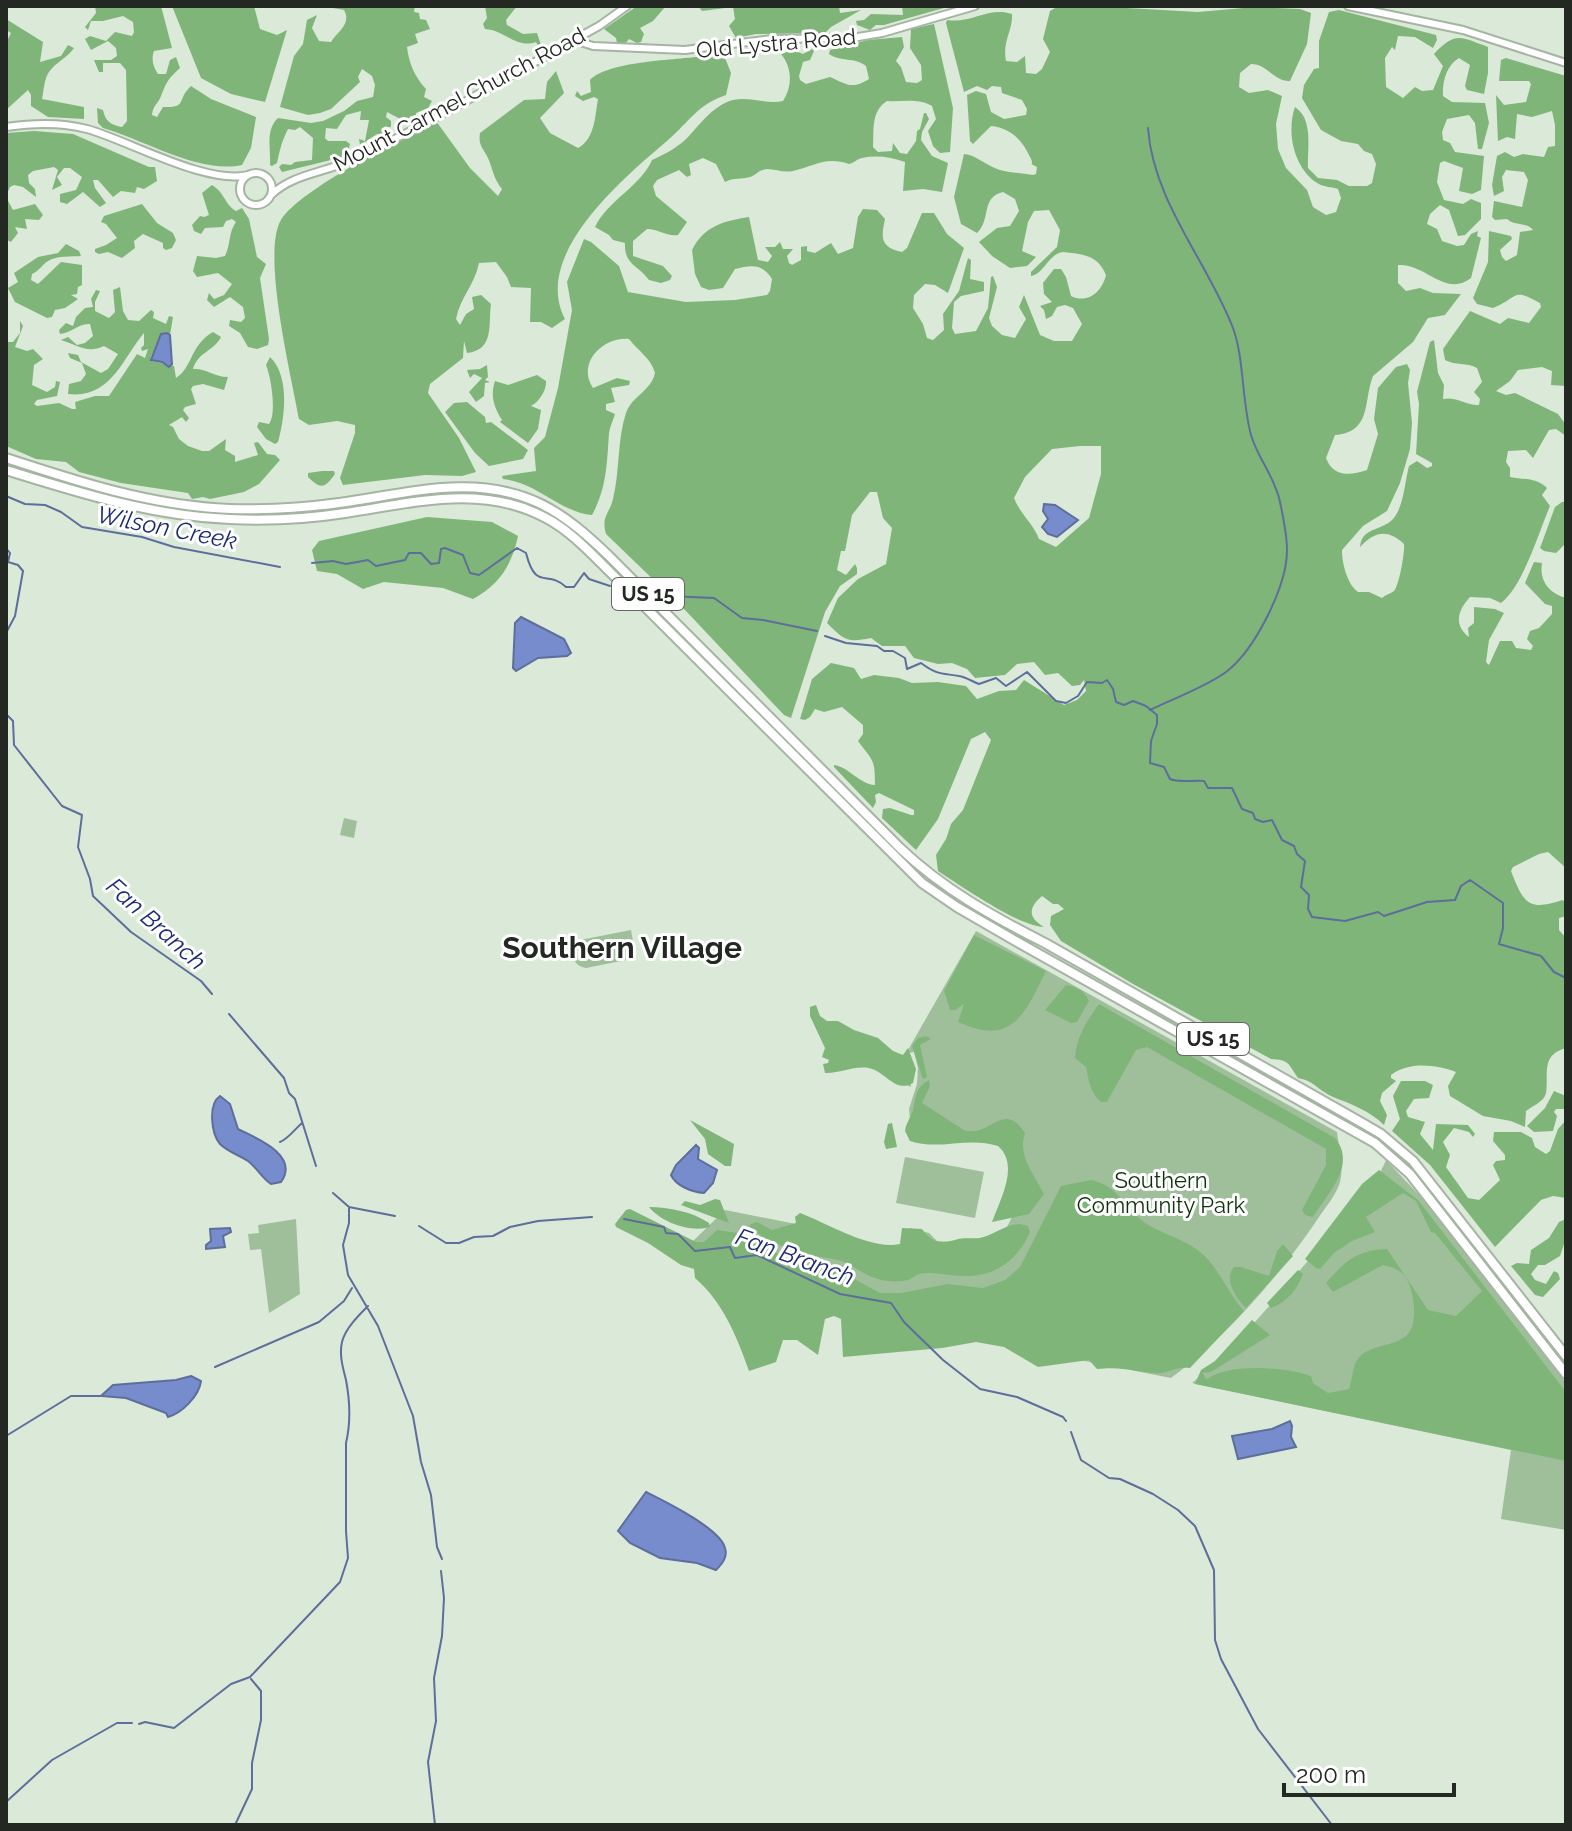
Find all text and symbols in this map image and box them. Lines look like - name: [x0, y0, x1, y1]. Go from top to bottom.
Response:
- street label: Mount Carmel Church Road: [329, 21, 589, 177]
- street label: Old Lystra Road: [695, 23, 857, 63]
- water label: Wilson Creek: [95, 500, 240, 555]
- road number: US 15: [612, 578, 684, 610]
- water label: Fan Branch: [101, 871, 212, 976]
- district label: Southern Village: [502, 930, 742, 965]
- road number: US 15: [1177, 1023, 1249, 1055]
- park label: Southern Community Park: [1077, 1167, 1246, 1218]
- water label: Fan Branch: [732, 1222, 858, 1291]
- scale bar: [1284, 1747, 1454, 1797]
- text: 200 m: [1296, 1760, 1366, 1789]

